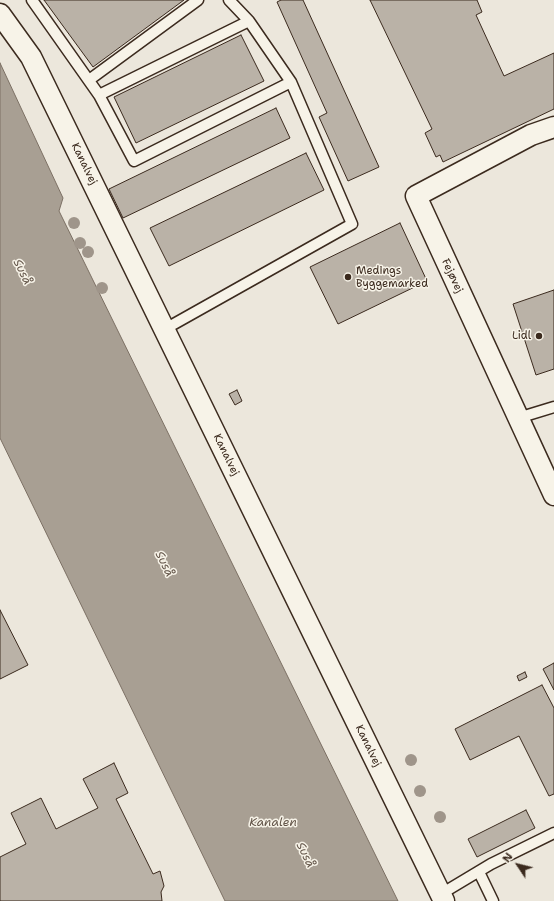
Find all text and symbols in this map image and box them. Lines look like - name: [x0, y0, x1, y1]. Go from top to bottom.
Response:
- street label: Kanalvej: [68, 141, 100, 187]
- water label: Suså: [10, 257, 34, 287]
- street label: Fejøvej: [438, 257, 466, 295]
- place label: Medings Byggemarked: [356, 264, 428, 290]
- marker: Medings Byggemarked: [343, 272, 353, 282]
- place label: Lidl: [512, 329, 531, 343]
- marker: Lidl: [534, 331, 544, 341]
- street label: Kanalvej: [210, 432, 242, 478]
- water label: Suså: [152, 549, 176, 579]
- street label: Kanalvej: [352, 723, 384, 769]
- water label: Kanalen: [249, 816, 297, 830]
- water label: Suså: [293, 840, 317, 870]
- north arrow: [498, 845, 538, 885]
- text: N: [499, 850, 516, 866]

